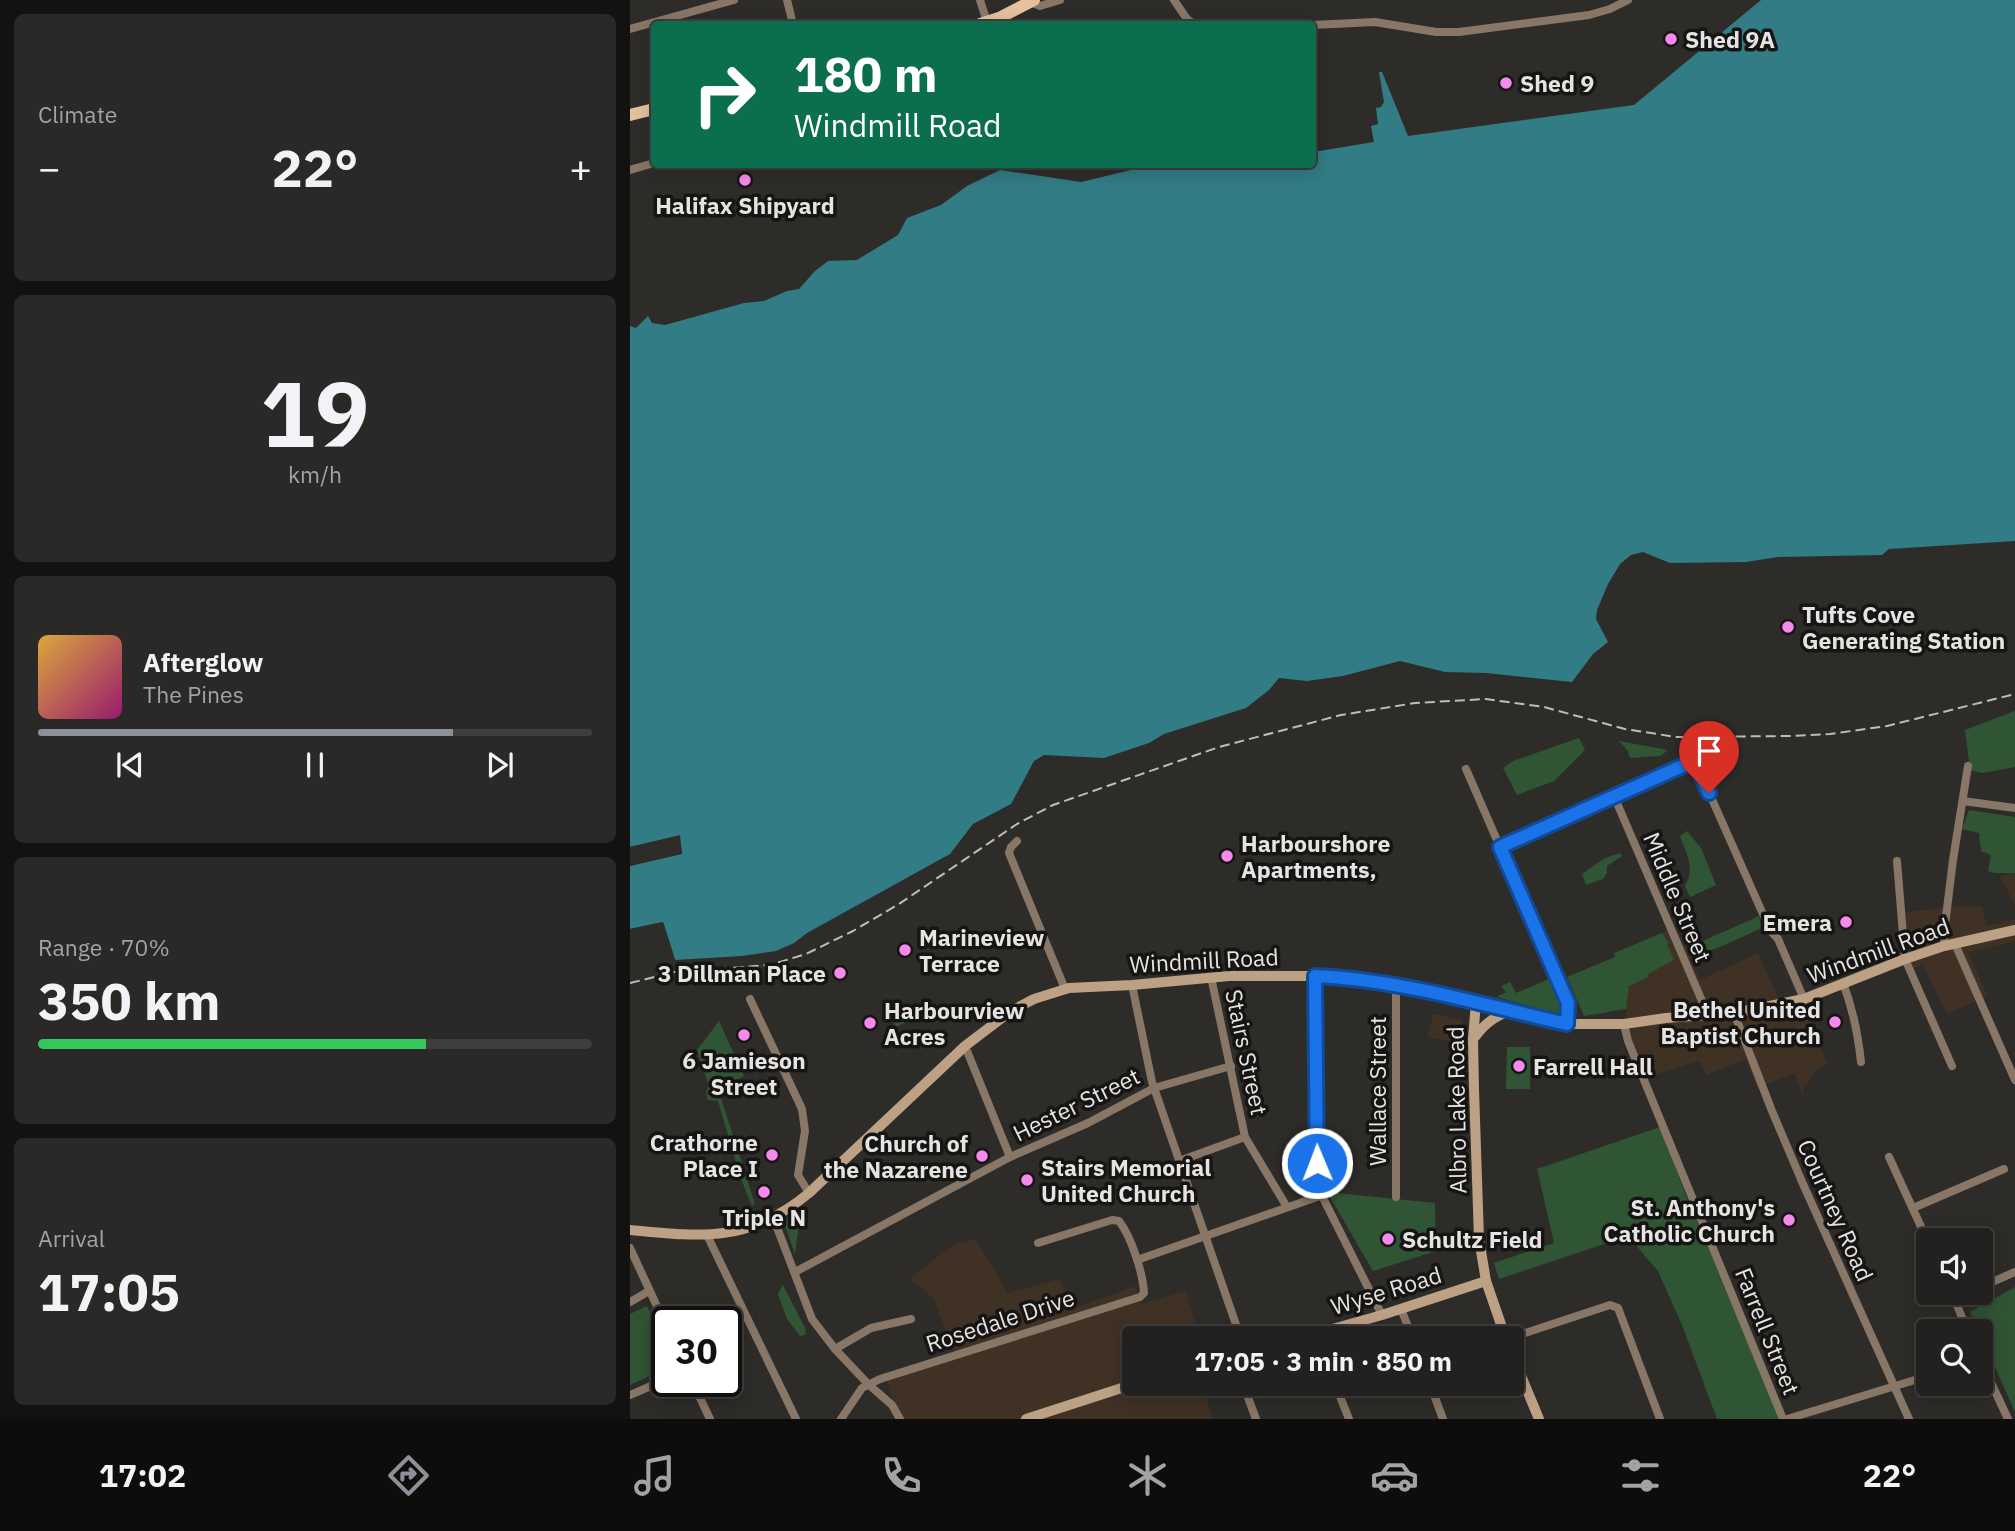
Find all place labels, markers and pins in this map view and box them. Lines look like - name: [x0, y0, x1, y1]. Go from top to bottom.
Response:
- place label: Shed 9A: [1685, 24, 1775, 54]
- marker: Shed 9A: [1663, 31, 1679, 47]
- place label: Shed 9: [1520, 68, 1594, 98]
- marker: Shed 9: [1498, 75, 1514, 91]
- marker: Halifax Shipyard: [737, 172, 753, 188]
- place label: Halifax Shipyard: [655, 190, 835, 220]
- place label: Tufts Cove Generating Station: [1802, 599, 2005, 655]
- marker: Tufts Cove Generating Station: [1780, 619, 1796, 635]
- pin: [1679, 721, 1739, 793]
- place label: Harbourshore Apartments,: [1241, 828, 1390, 884]
- marker: Harbourshore Apartments,: [1219, 848, 1235, 864]
- place label: Emera: [1762, 907, 1832, 937]
- marker: Emera: [1838, 914, 1854, 930]
- place label: Marineview Terrace: [919, 922, 1044, 978]
- marker: Marineview Terrace: [897, 942, 913, 958]
- place label: 3 Dillman Place: [658, 958, 826, 988]
- marker: 3 Dillman Place: [832, 965, 848, 981]
- place label: Bethel United Baptist Church: [1661, 994, 1821, 1050]
- place label: Harbourview Acres: [884, 995, 1024, 1051]
- marker: Bethel United Baptist Church: [1827, 1014, 1843, 1030]
- marker: Harbourview Acres: [862, 1015, 878, 1031]
- marker: 6 Jamieson Street: [736, 1027, 752, 1043]
- place label: 6 Jamieson Street: [682, 1045, 806, 1101]
- place label: Farrell Hall: [1533, 1051, 1653, 1081]
- marker: Farrell Hall: [1511, 1058, 1527, 1074]
- place label: Crathorne Place I: [650, 1127, 758, 1183]
- place label: Church of the Nazarene: [824, 1128, 968, 1184]
- marker: Crathorne Place I: [764, 1147, 780, 1163]
- marker: Church of the Nazarene: [974, 1148, 990, 1164]
- place label: Stairs Memorial United Church: [1041, 1152, 1211, 1208]
- marker: Stairs Memorial United Church: [1019, 1172, 1035, 1188]
- marker: Triple N: [756, 1184, 772, 1200]
- place label: St. Anthony's Catholic Church: [1604, 1192, 1775, 1248]
- place label: Triple N: [722, 1202, 806, 1232]
- marker: St. Anthony's Catholic Church: [1781, 1212, 1797, 1228]
- place label: Schultz Field: [1402, 1224, 1543, 1254]
- marker: Schultz Field: [1380, 1231, 1396, 1247]

